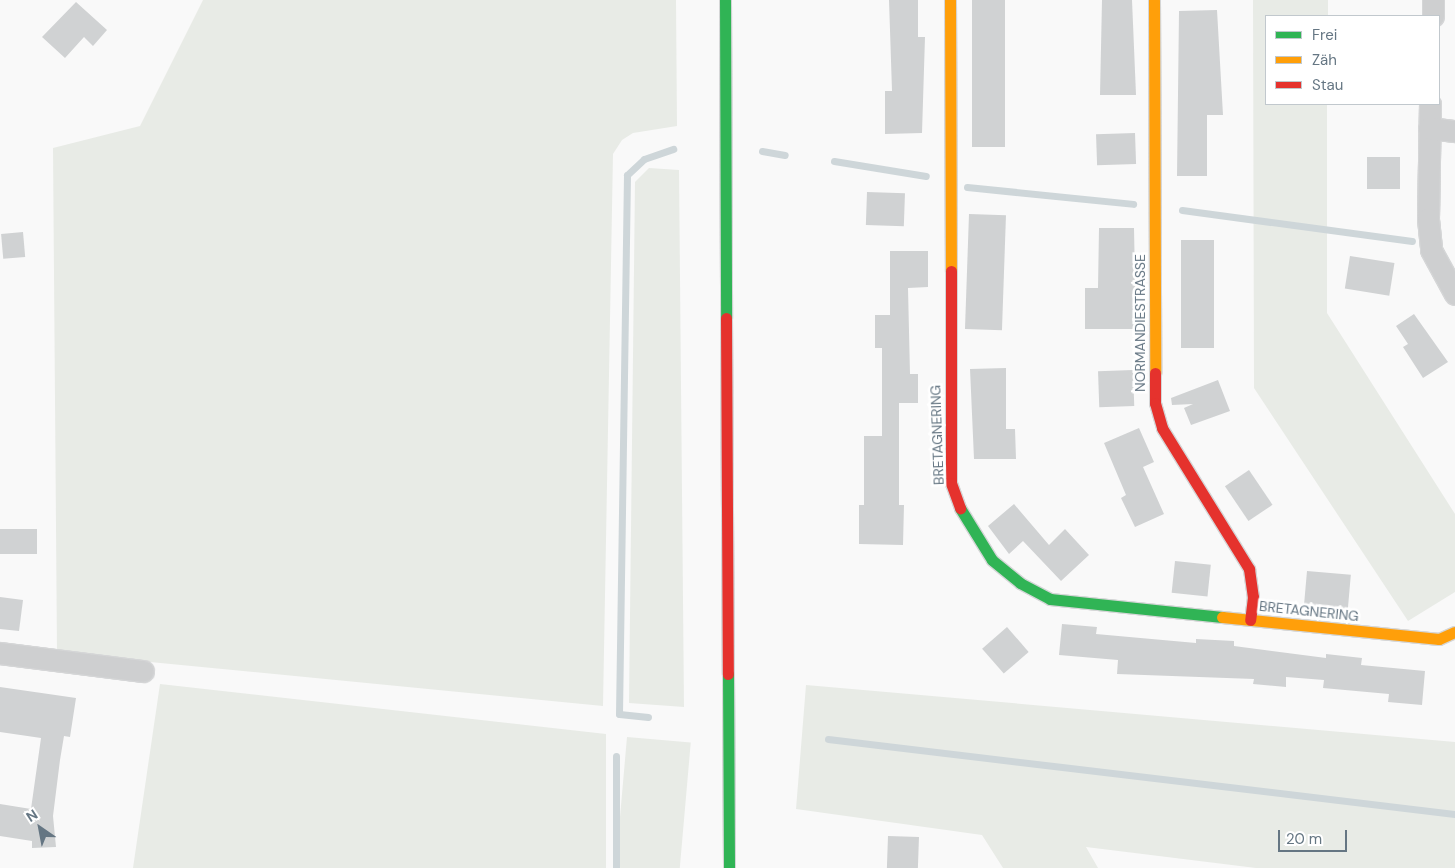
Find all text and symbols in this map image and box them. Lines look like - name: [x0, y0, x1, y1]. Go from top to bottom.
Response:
- legend: [1265, 15, 1440, 105]
- text: Frei: [1312, 25, 1337, 45]
- text: Zäh: [1312, 50, 1337, 70]
- text: Stau: [1312, 75, 1343, 95]
- street label: NORMANDIESTRASSE: [1132, 254, 1148, 392]
- street label: BRETAGNERING: [927, 385, 947, 485]
- street label: BRETAGNERING: [1258, 597, 1360, 625]
- north arrow: [15, 803, 65, 853]
- text: N: [23, 805, 41, 826]
- scale bar: [1280, 820, 1349, 852]
- text: 20 m: [1286, 829, 1322, 849]

